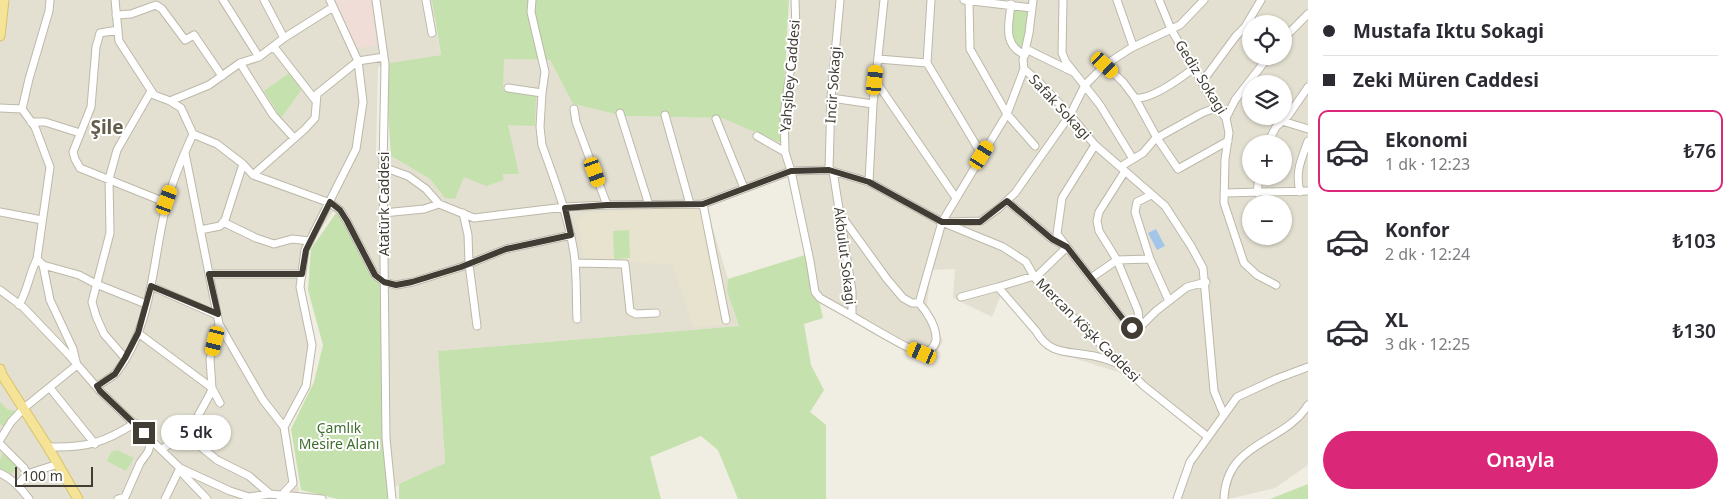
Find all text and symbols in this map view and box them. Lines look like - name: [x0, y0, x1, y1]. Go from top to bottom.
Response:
- map controls: [1242, 15, 1292, 245]
- button: locate: [1242, 15, 1292, 65]
- text: Mustafa Iktu Sokagi: [1353, 18, 1544, 44]
- street label: Yahşibey Caddesi: [775, 19, 804, 133]
- street label: Gediz Sokagi: [1171, 36, 1232, 117]
- street label: Incir Sokagi: [820, 46, 845, 124]
- car: [1088, 49, 1121, 81]
- car: [865, 64, 884, 96]
- text: Zeki Müren Caddesi: [1353, 67, 1539, 93]
- street label: Safak Sokagi: [1025, 70, 1096, 144]
- button: layers: [1242, 75, 1292, 125]
- district label: Şile: [90, 114, 124, 140]
- text: Ekonomi: [1385, 127, 1468, 153]
- icon: car: [1325, 129, 1370, 174]
- button: +: [1242, 135, 1292, 185]
- car: [967, 138, 996, 172]
- text: ₺76: [1683, 138, 1716, 164]
- street label: Atatürk Caddesi: [374, 152, 393, 256]
- text: 1 dk · 12:23: [1385, 153, 1470, 175]
- car: [582, 155, 607, 189]
- car: [154, 183, 179, 217]
- button: −: [1242, 195, 1292, 245]
- street label: Akbulut Sokagi: [830, 206, 861, 306]
- text: Konfor: [1385, 217, 1450, 243]
- icon: car: [1325, 219, 1370, 264]
- text: ₺103: [1673, 228, 1716, 254]
- text: 2 dk · 12:24: [1385, 243, 1470, 265]
- street label: Mercan Köşk Caddesi: [1032, 273, 1145, 386]
- text: XL: [1385, 307, 1408, 333]
- icon: car: [1325, 309, 1370, 354]
- route start: [1121, 317, 1143, 339]
- text: ₺130: [1673, 318, 1716, 344]
- car: [204, 325, 225, 357]
- text: 3 dk · 12:25: [1385, 333, 1470, 355]
- car: [905, 340, 938, 366]
- callout: 5 dk: [162, 416, 232, 450]
- park label: Çamlık Mesire Alanı: [299, 418, 379, 453]
- text: 5 dk: [180, 421, 212, 443]
- route end: [133, 422, 155, 444]
- button: Onayla: [1323, 431, 1718, 489]
- scale bar: [15, 464, 92, 487]
- text: 100 m: [22, 466, 63, 485]

